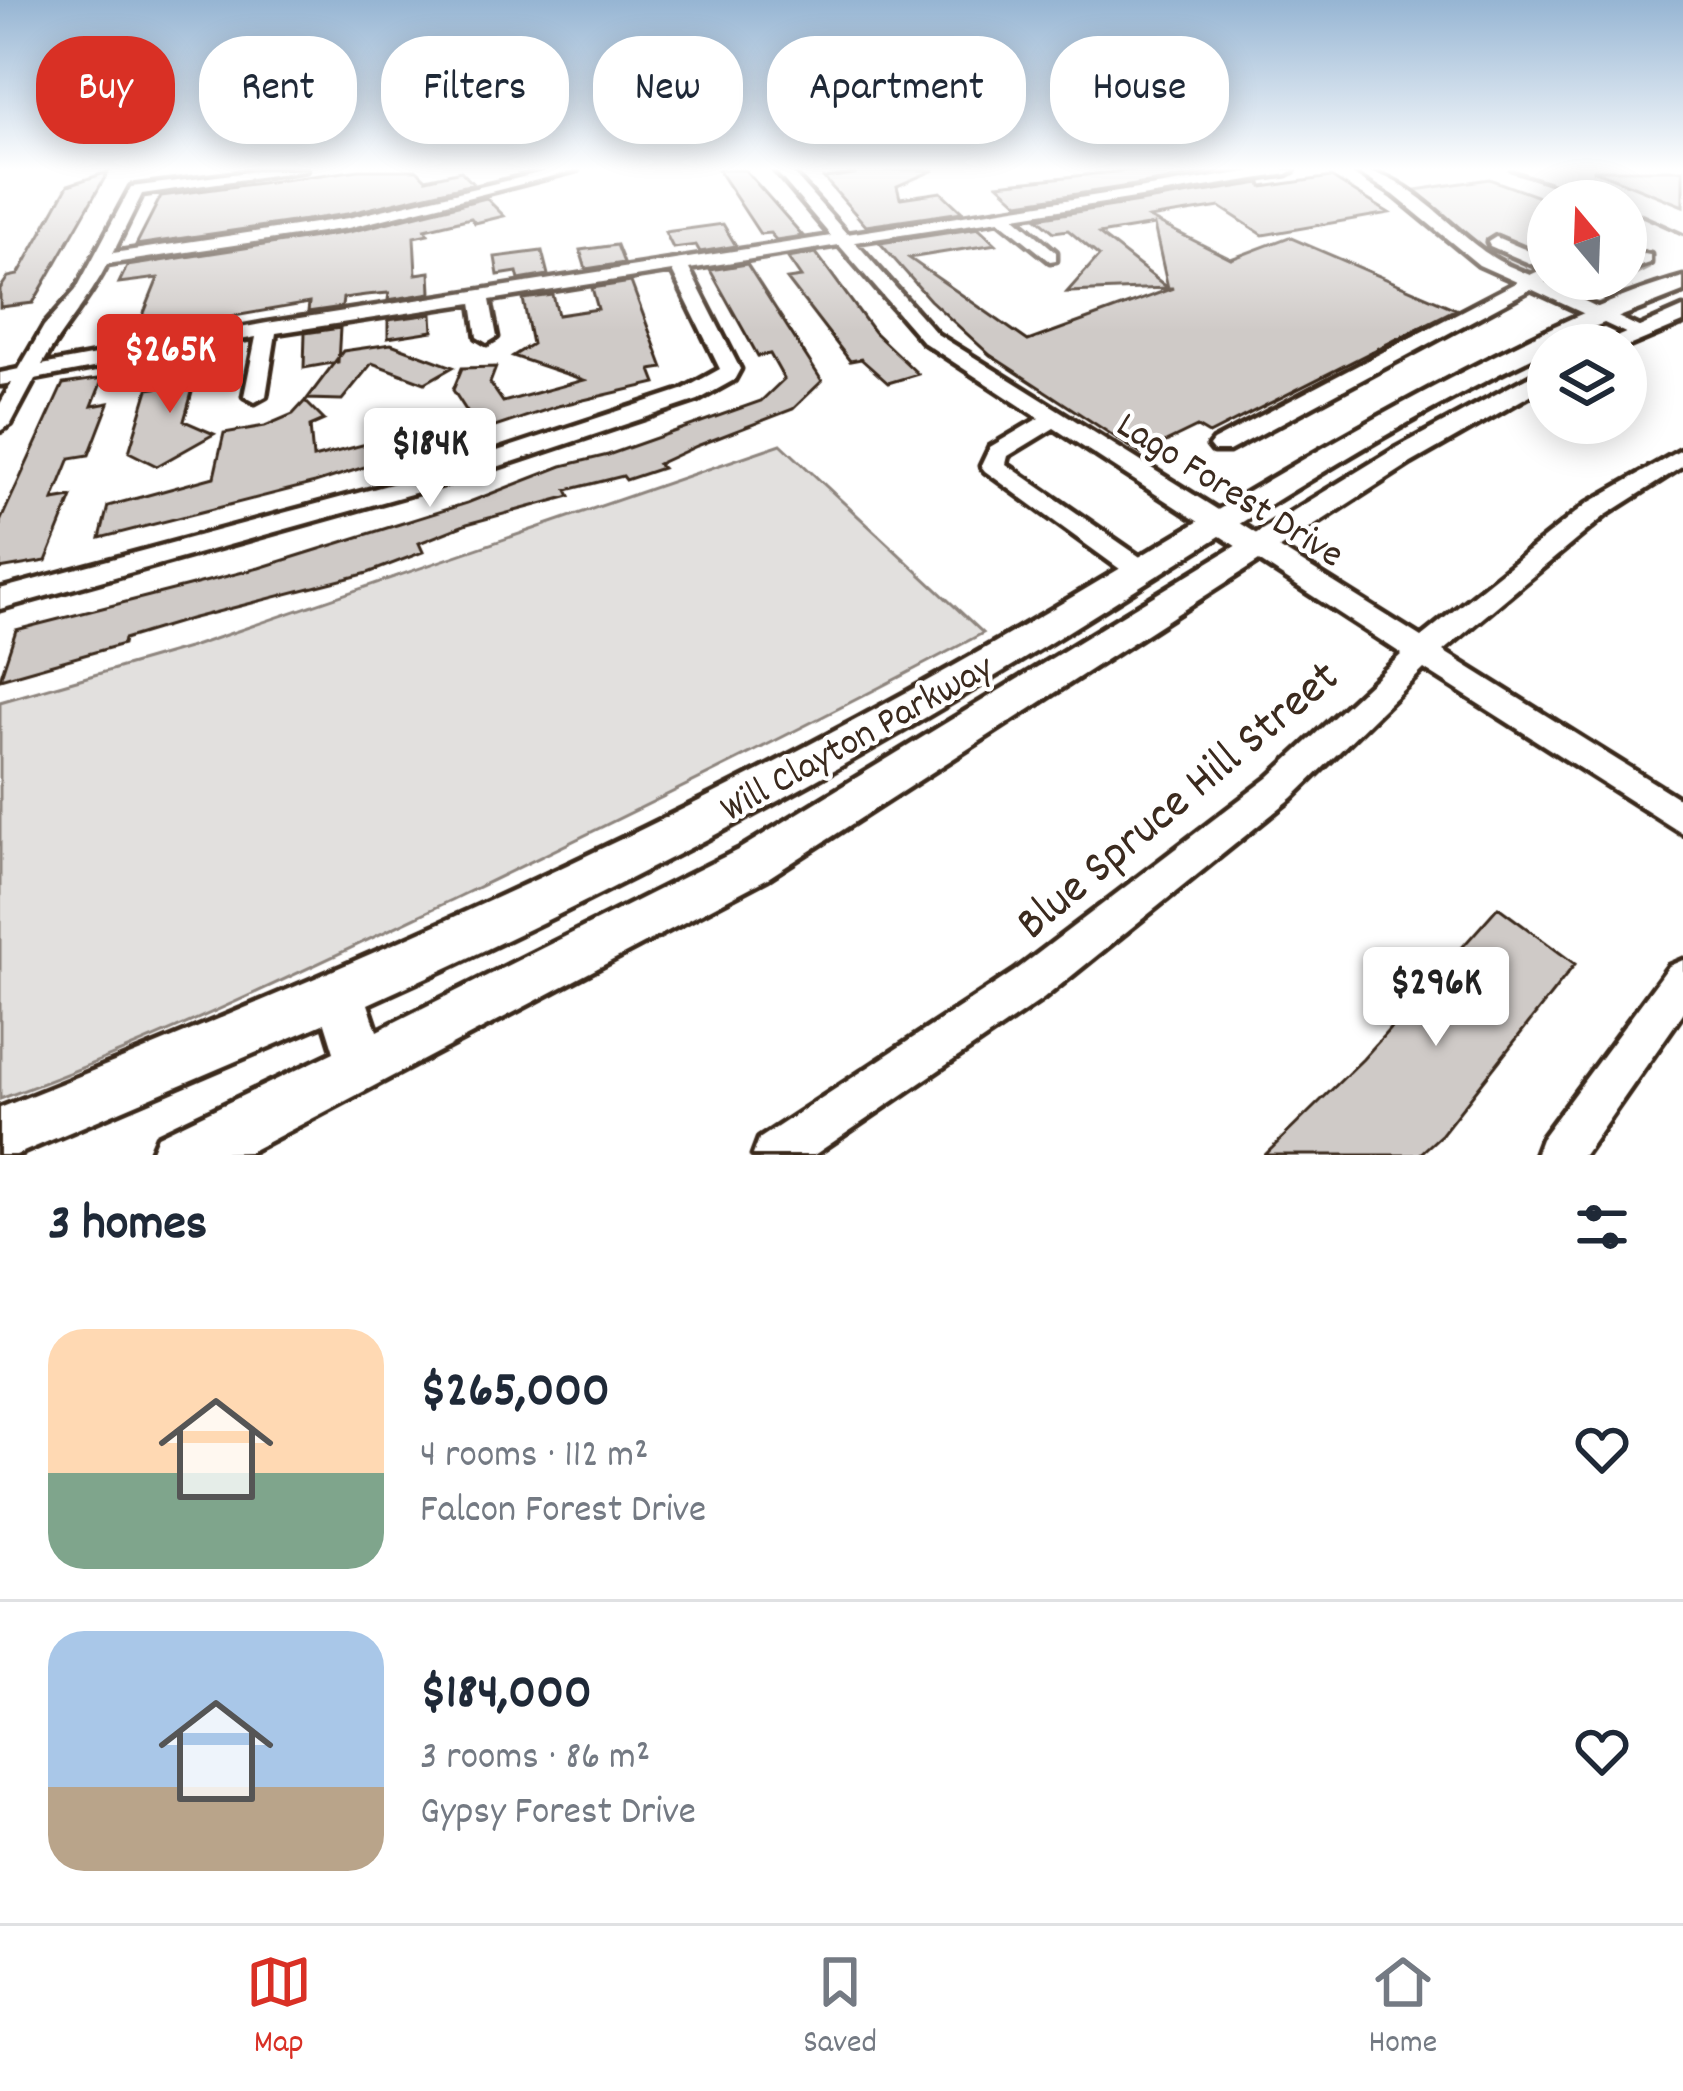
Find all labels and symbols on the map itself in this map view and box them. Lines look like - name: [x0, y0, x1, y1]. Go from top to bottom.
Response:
- north arrow: [1527, 180, 1647, 300]
- pin: $265K: [86, 314, 254, 416]
- street label: Lago Forest Drive: [1104, 401, 1353, 584]
- pin: $184K: [346, 408, 514, 510]
- street label: Will Clayton Parkway: [712, 642, 1005, 838]
- street label: Blue Spruce Hill Street: [1003, 646, 1357, 959]
- pin: $296K: [1352, 947, 1520, 1049]

